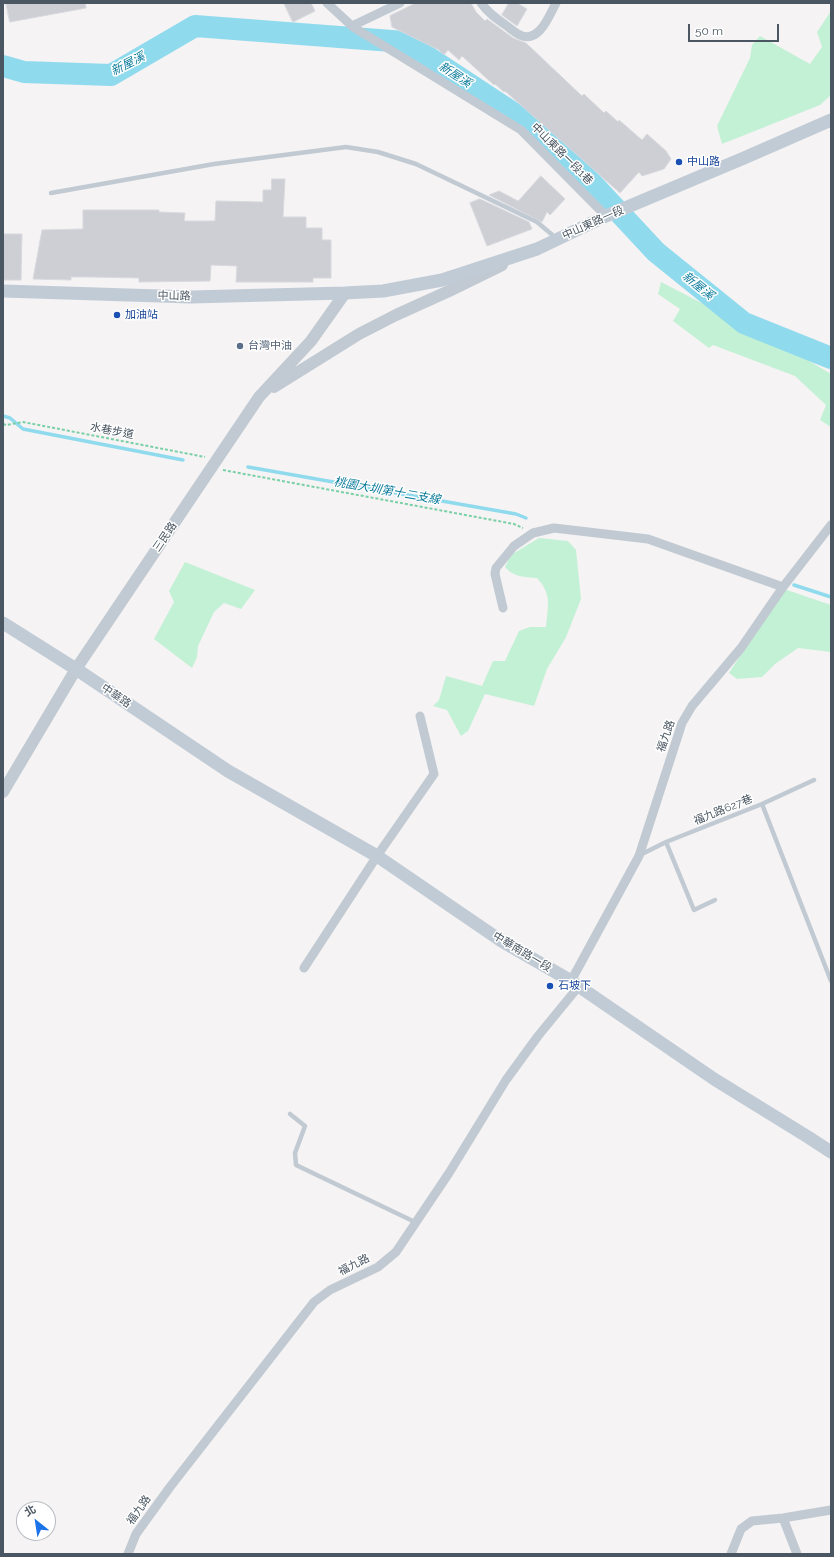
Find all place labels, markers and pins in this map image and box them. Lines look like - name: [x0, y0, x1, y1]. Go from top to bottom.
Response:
- place label: 中山路: [687, 155, 720, 169]
- marker: 中山路: [674, 157, 684, 167]
- place label: 加油站: [125, 308, 158, 322]
- marker: 加油站: [112, 310, 122, 320]
- place label: 台灣中油: [248, 339, 292, 353]
- marker: 台灣中油: [235, 341, 245, 351]
- place label: 石坡下: [558, 979, 591, 993]
- marker: 石坡下: [545, 981, 555, 991]

